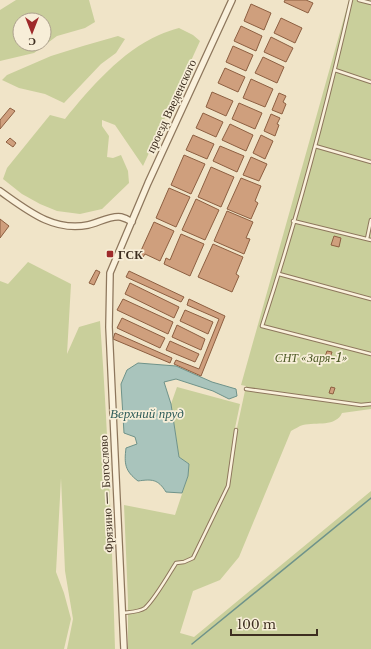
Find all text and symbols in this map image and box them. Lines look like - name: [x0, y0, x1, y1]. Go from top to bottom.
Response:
- north arrow: [12, 12, 52, 52]
- text: С: [28, 35, 36, 49]
- street label: проезд Введенского: [143, 57, 199, 155]
- place label: ГСК: [118, 247, 143, 262]
- marker: ГСК: [105, 249, 115, 259]
- park label: СНТ «Заря-1»: [275, 350, 348, 365]
- water label: Верхний пруд: [110, 405, 184, 422]
- street label: Фрязино — Богослово: [95, 435, 117, 553]
- scale bar: [231, 611, 317, 637]
- text: 100 m: [237, 617, 276, 632]

